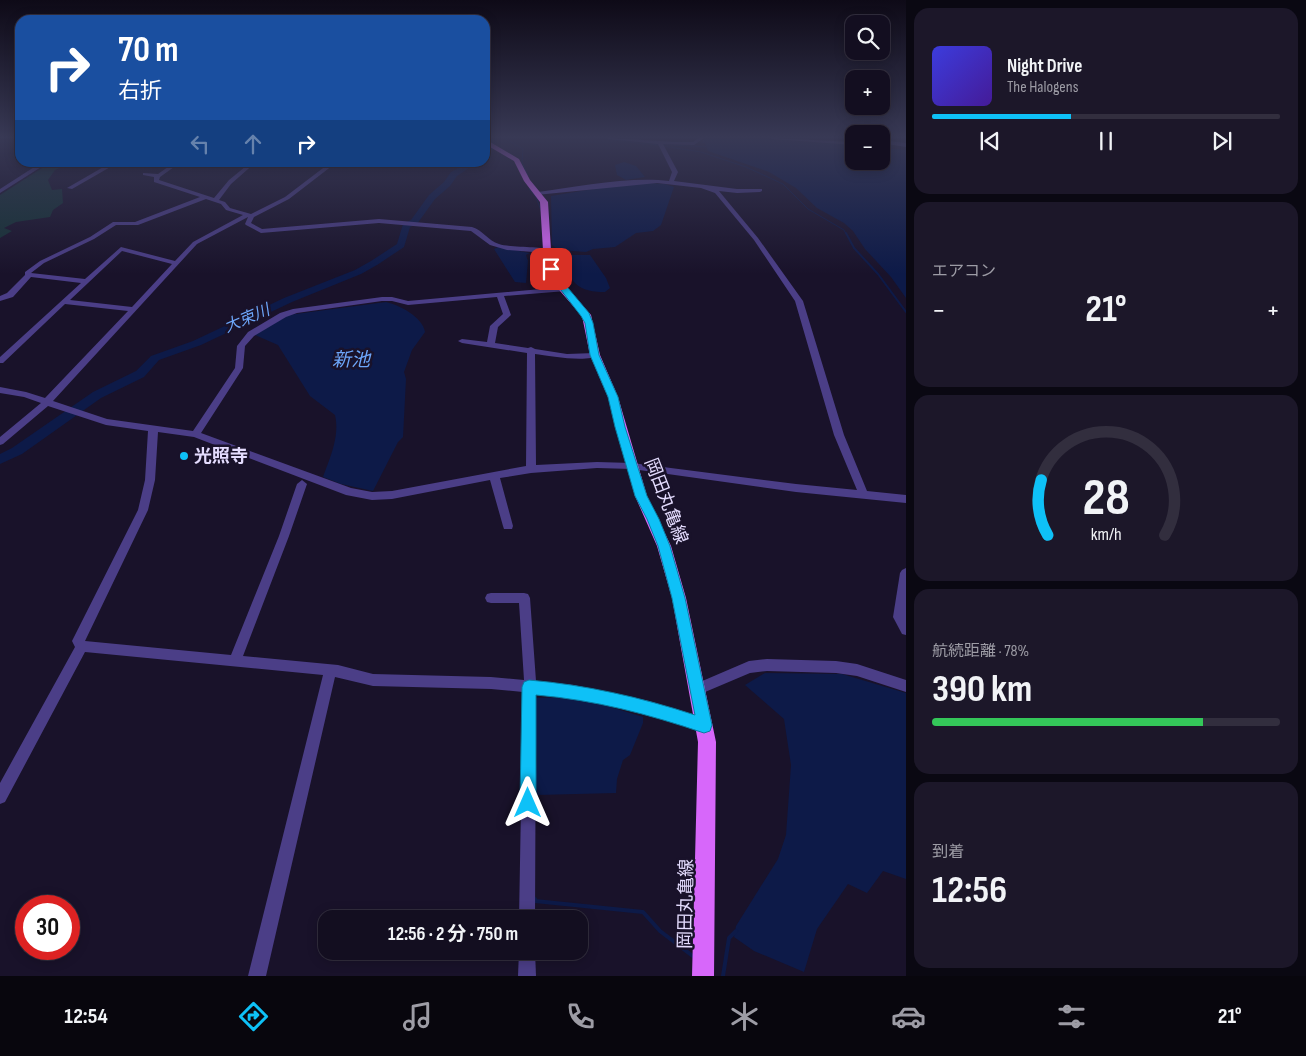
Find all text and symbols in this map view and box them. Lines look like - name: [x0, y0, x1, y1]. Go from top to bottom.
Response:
- map controls: [845, 15, 890, 170]
- button: search: [845, 15, 890, 60]
- text: 70 m: [118, 29, 178, 72]
- icon: right: [35, 35, 100, 100]
- text: Night Drive: [1007, 55, 1082, 78]
- button: +: [845, 70, 890, 115]
- text: 右折: [118, 78, 162, 105]
- text: The Halogens: [1007, 78, 1078, 97]
- button: −: [845, 125, 890, 170]
- icon: previous: [976, 127, 1004, 155]
- icon: pause: [1092, 127, 1120, 155]
- icon: next: [1208, 127, 1236, 155]
- icon: left: [186, 130, 214, 158]
- icon: ahead: [239, 130, 267, 158]
- icon: right: [292, 130, 320, 158]
- pin: [530, 248, 572, 290]
- icon: arrive: [537, 255, 565, 283]
- text: エアコン: [932, 262, 996, 281]
- text: 21°: [1085, 287, 1127, 332]
- text: −: [932, 294, 946, 327]
- text: +: [1266, 294, 1280, 327]
- water label: 大束川: [221, 300, 275, 337]
- water label: 新池: [332, 349, 372, 372]
- place label: 光照寺: [194, 446, 248, 467]
- marker: 光照寺: [178, 450, 190, 462]
- street label: 岡田丸亀線: [640, 455, 692, 547]
- text: 28: [1082, 467, 1130, 530]
- text: km/h: [1091, 524, 1121, 545]
- text: 航続距離 · 78%: [932, 642, 1029, 661]
- text: 390 km: [932, 667, 1032, 712]
- position arrow: [501, 776, 553, 828]
- text: 到着: [932, 843, 964, 862]
- street label: 岡田丸亀線: [675, 859, 697, 949]
- text: 12:56: [932, 868, 1007, 913]
- speed limit sign: 30: [15, 895, 80, 960]
- text: 12:56 · 2 分 · 750 m: [388, 923, 518, 946]
- icon: directions: [236, 999, 271, 1034]
- icon: music: [400, 999, 435, 1034]
- icon: phone: [563, 999, 598, 1034]
- icon: climate: [727, 999, 762, 1034]
- icon: car: [891, 999, 926, 1034]
- icon: filters: [1054, 999, 1089, 1034]
- text: 12:54: [64, 1003, 108, 1030]
- text: 21°: [1218, 1003, 1242, 1030]

